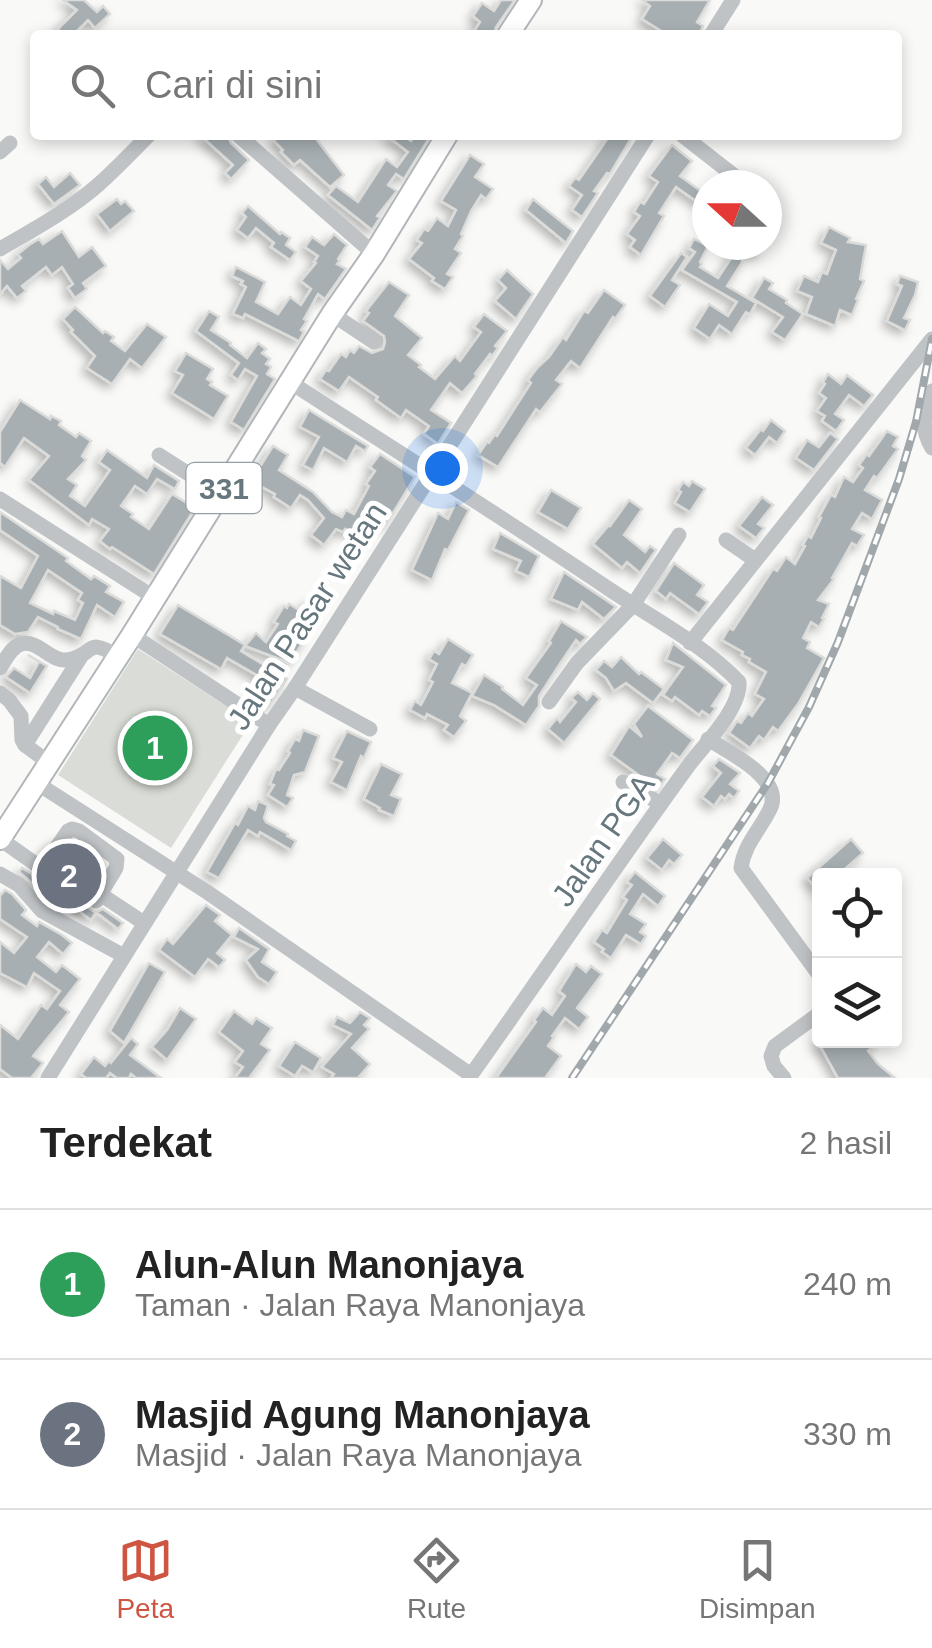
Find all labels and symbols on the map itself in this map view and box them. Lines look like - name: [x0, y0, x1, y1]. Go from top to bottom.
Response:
- north arrow: [692, 170, 782, 260]
- your location: [417, 443, 468, 494]
- road number: 331: [186, 463, 262, 513]
- street label: Jalan Pasar wetan: [220, 496, 394, 736]
- pin: 1: [122, 710, 188, 786]
- street label: Jalan PGA: [544, 766, 662, 913]
- pin: 2: [36, 838, 102, 914]

